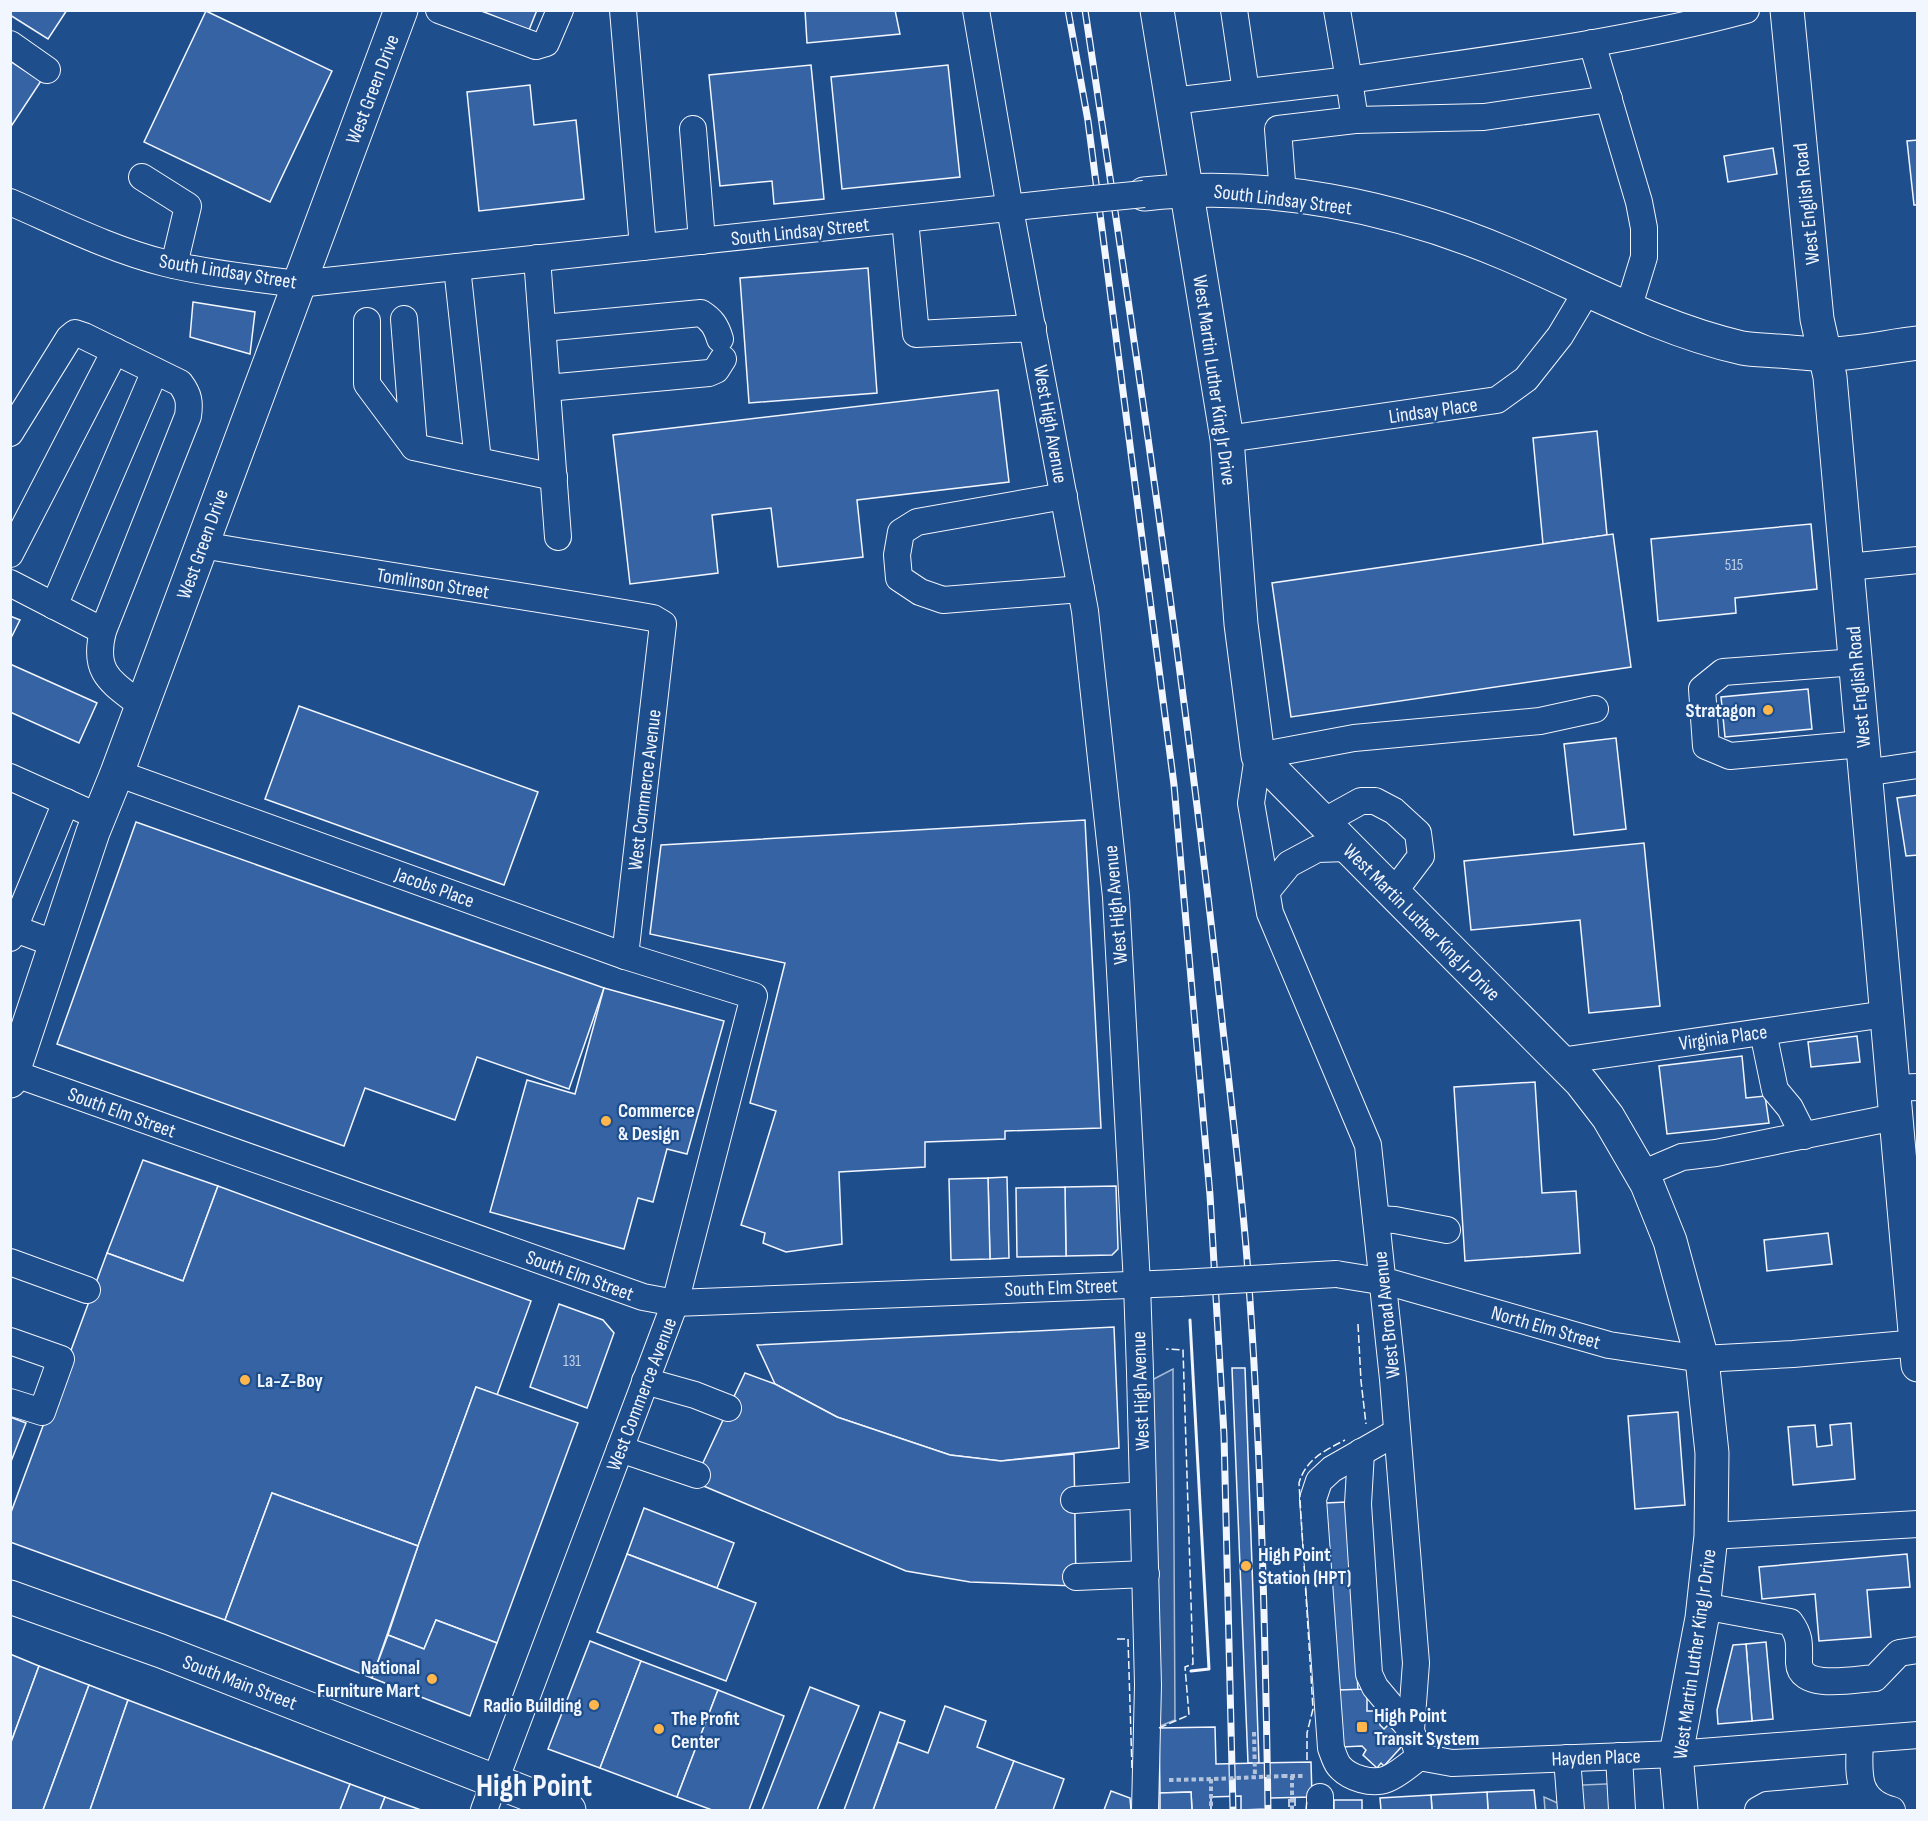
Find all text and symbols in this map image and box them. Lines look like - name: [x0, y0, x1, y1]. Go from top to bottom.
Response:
- street label: West Green Drive: [341, 31, 405, 148]
- street label: West English Road: [1789, 142, 1825, 266]
- street label: South Lindsay Street: [1213, 180, 1353, 220]
- street label: South Lindsay Street: [730, 213, 870, 251]
- street label: South Lindsay Street: [157, 249, 298, 295]
- street label: West Martin Luther King Jr Drive: [1187, 273, 1241, 487]
- street label: West High Avenue: [1028, 363, 1072, 485]
- street label: Lindsay Place: [1387, 393, 1479, 429]
- street label: West Green Drive: [172, 486, 234, 603]
- house number: 515: [1725, 556, 1743, 575]
- street label: Tomlinson Street: [375, 563, 491, 605]
- street label: West English Road: [1842, 625, 1876, 749]
- place label: Stratagon: [1686, 699, 1756, 723]
- marker: Stratagon: [1761, 703, 1775, 717]
- street label: West Commerce Avenue: [623, 708, 667, 872]
- street label: West Martin Luther King Jr Drive: [1338, 839, 1505, 1006]
- street label: West High Avenue: [1099, 844, 1133, 966]
- street label: Jacobs Place: [391, 862, 478, 913]
- street label: Virginia Place: [1678, 1020, 1769, 1056]
- street label: South Elm Street: [64, 1082, 179, 1144]
- place label: Commerce & Design: [618, 1099, 695, 1146]
- marker: Commerce & Design: [599, 1114, 613, 1128]
- street label: South Elm Street: [522, 1245, 637, 1307]
- street label: West Broad Avenue: [1368, 1250, 1406, 1380]
- street label: South Elm Street: [1004, 1274, 1118, 1302]
- street label: North Elm Street: [1488, 1301, 1603, 1355]
- street label: West Commerce Avenue: [602, 1314, 682, 1474]
- street label: West High Avenue: [1127, 1331, 1155, 1451]
- house number: 131: [563, 1352, 581, 1371]
- place label: La-Z-Boy: [257, 1369, 323, 1393]
- marker: La-Z-Boy: [238, 1373, 252, 1387]
- place label: High Point Station (HPT): [1258, 1543, 1351, 1590]
- street label: West Martin Luther King Jr Drive: [1668, 1547, 1722, 1761]
- marker: High Point Station (HPT): [1239, 1559, 1253, 1573]
- street label: South Main Street: [179, 1650, 300, 1716]
- place label: National Furniture Mart: [317, 1656, 420, 1703]
- marker: National Furniture Mart: [425, 1672, 439, 1686]
- place label: Radio Building: [483, 1694, 583, 1718]
- marker: Radio Building: [587, 1698, 601, 1712]
- place label: High Point Transit System: [1374, 1704, 1479, 1751]
- place label: The Profit Center: [671, 1707, 740, 1754]
- marker: High Point Transit System: [1355, 1720, 1369, 1734]
- marker: The Profit Center: [652, 1722, 666, 1736]
- street label: Hayden Place: [1551, 1744, 1641, 1772]
- district label: High Point: [476, 1767, 592, 1806]

